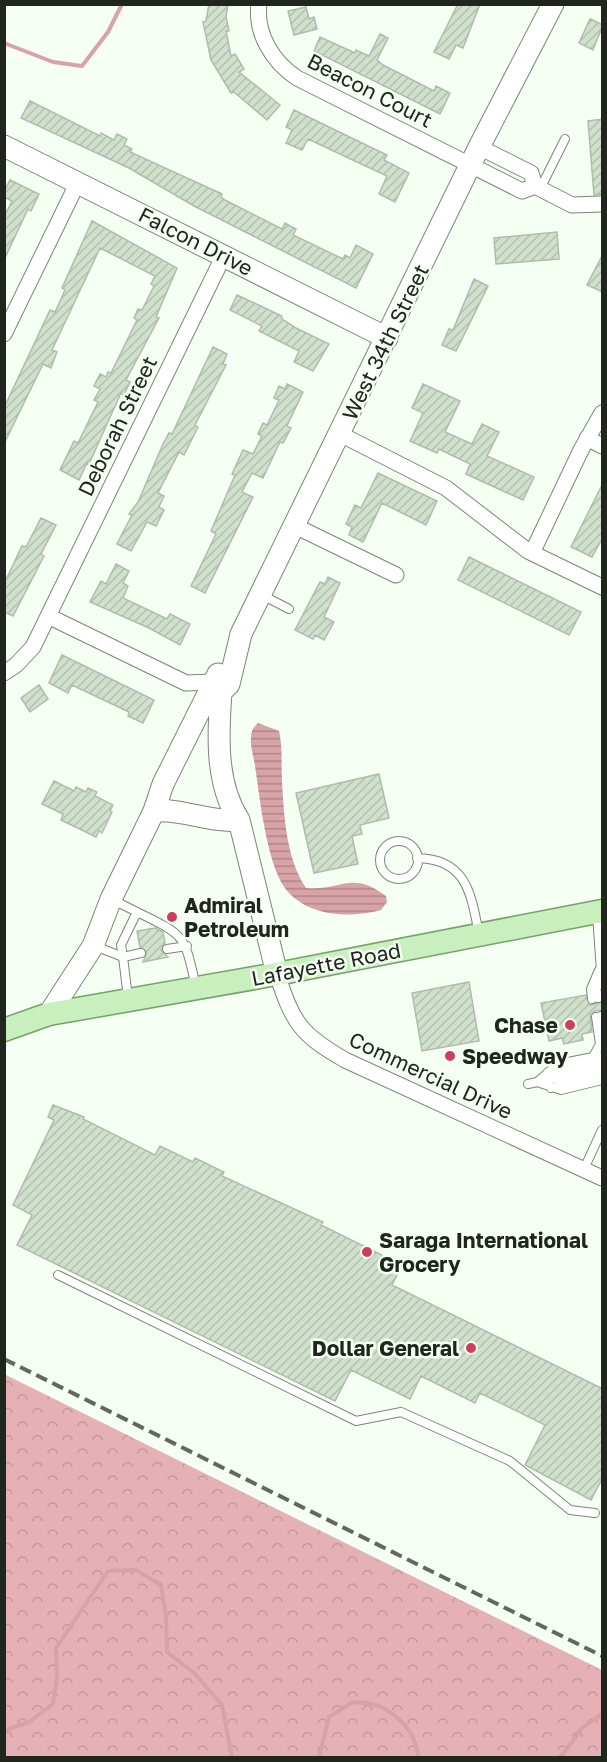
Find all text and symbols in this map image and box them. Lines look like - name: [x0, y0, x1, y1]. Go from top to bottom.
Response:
- street label: Beacon Court: [303, 47, 437, 133]
- street label: Falcon Drive: [135, 201, 257, 281]
- street label: West 34th Street: [336, 260, 434, 424]
- street label: Deborah Street: [72, 352, 162, 500]
- place label: Admiral Petroleum: [184, 892, 289, 942]
- marker: Admiral Petroleum: [165, 910, 179, 924]
- street label: Lafayette Road: [249, 937, 403, 991]
- place label: Chase: [494, 1012, 558, 1038]
- marker: Chase: [563, 1018, 577, 1032]
- street label: Commercial Drive: [345, 1026, 517, 1124]
- place label: Speedway: [462, 1043, 568, 1069]
- marker: Speedway: [443, 1049, 457, 1063]
- place label: Saraga International Grocery: [379, 1227, 588, 1277]
- marker: Saraga International Grocery: [360, 1245, 374, 1259]
- place label: Dollar General: [312, 1335, 459, 1361]
- marker: Dollar General: [464, 1341, 478, 1355]

